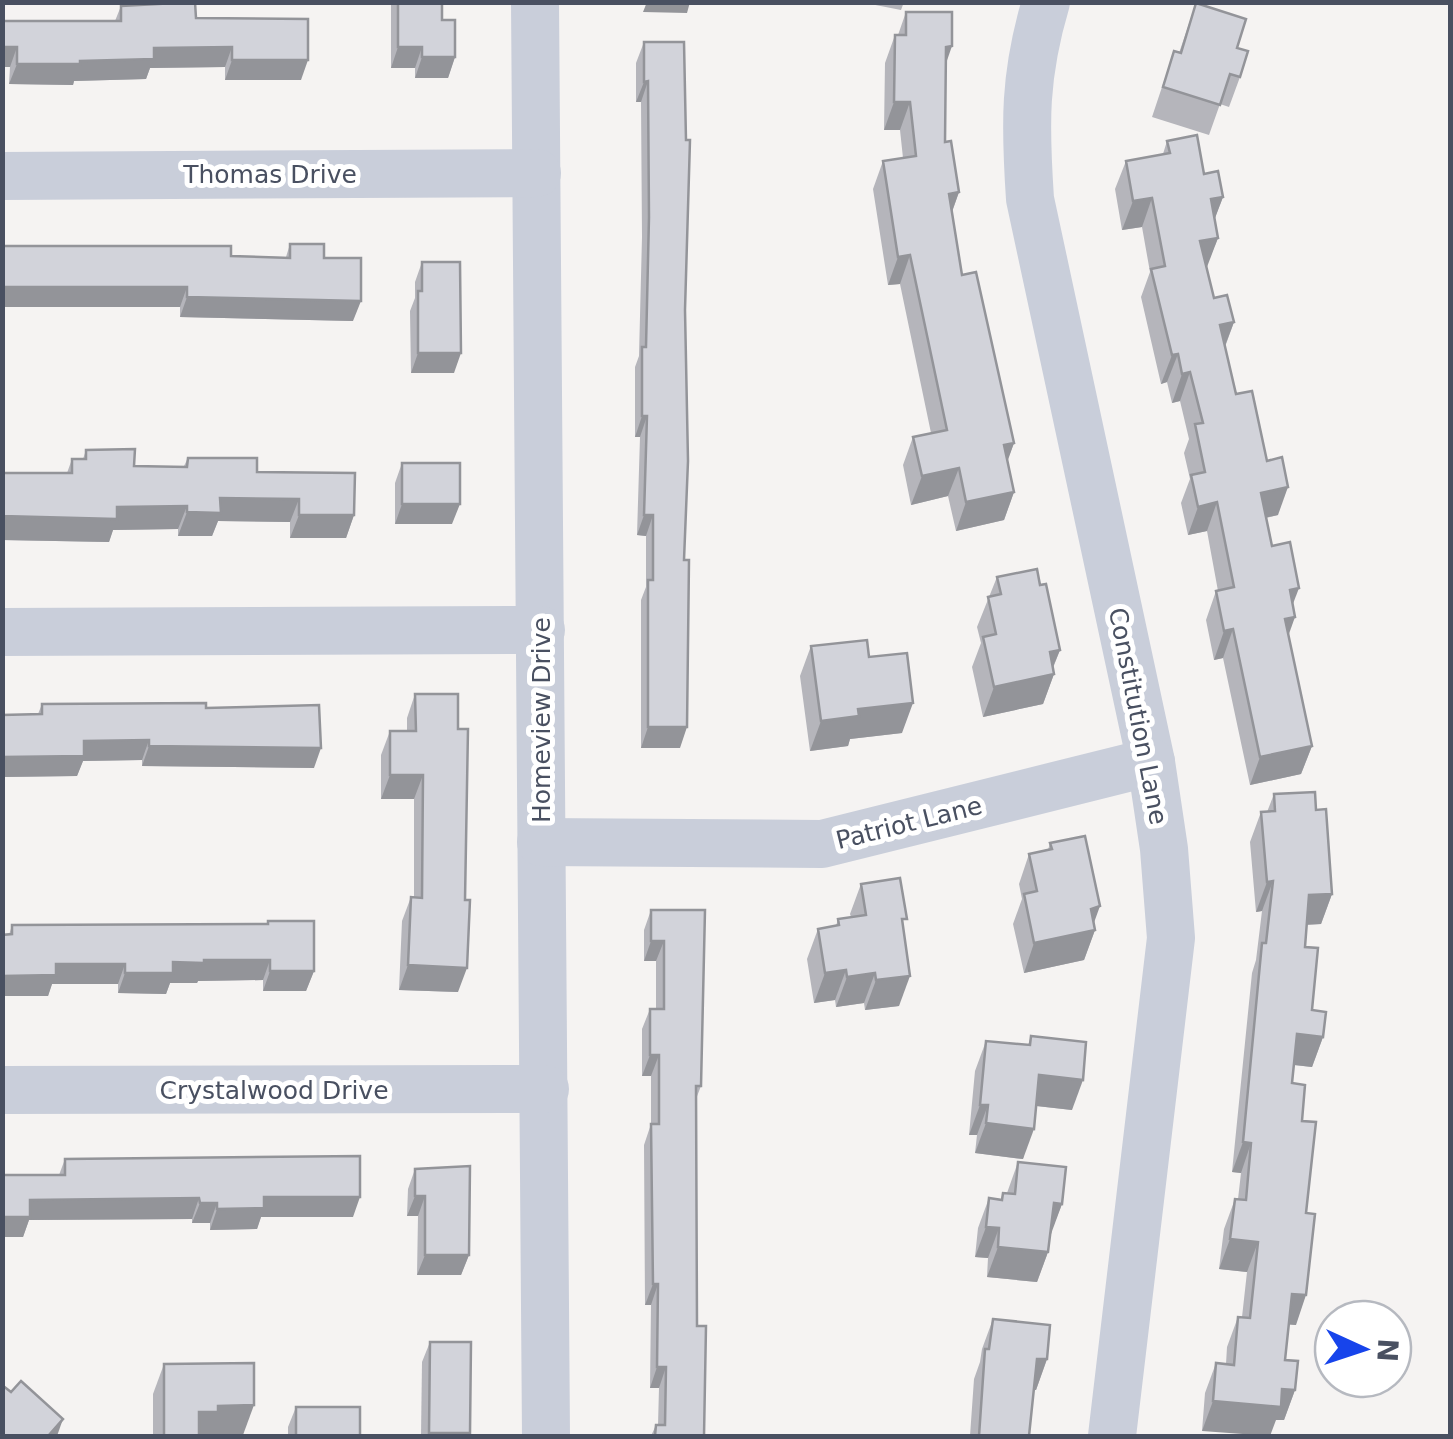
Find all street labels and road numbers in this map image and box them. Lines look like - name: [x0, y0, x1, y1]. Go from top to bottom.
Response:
- street label: Thomas Drive: [182, 160, 357, 189]
- street label: Constitution Lane: [1103, 605, 1173, 827]
- street label: Homeview Drive: [527, 617, 556, 823]
- street label: Patriot Lane: [833, 791, 985, 855]
- street label: Crystalwood Drive: [159, 1076, 389, 1105]

